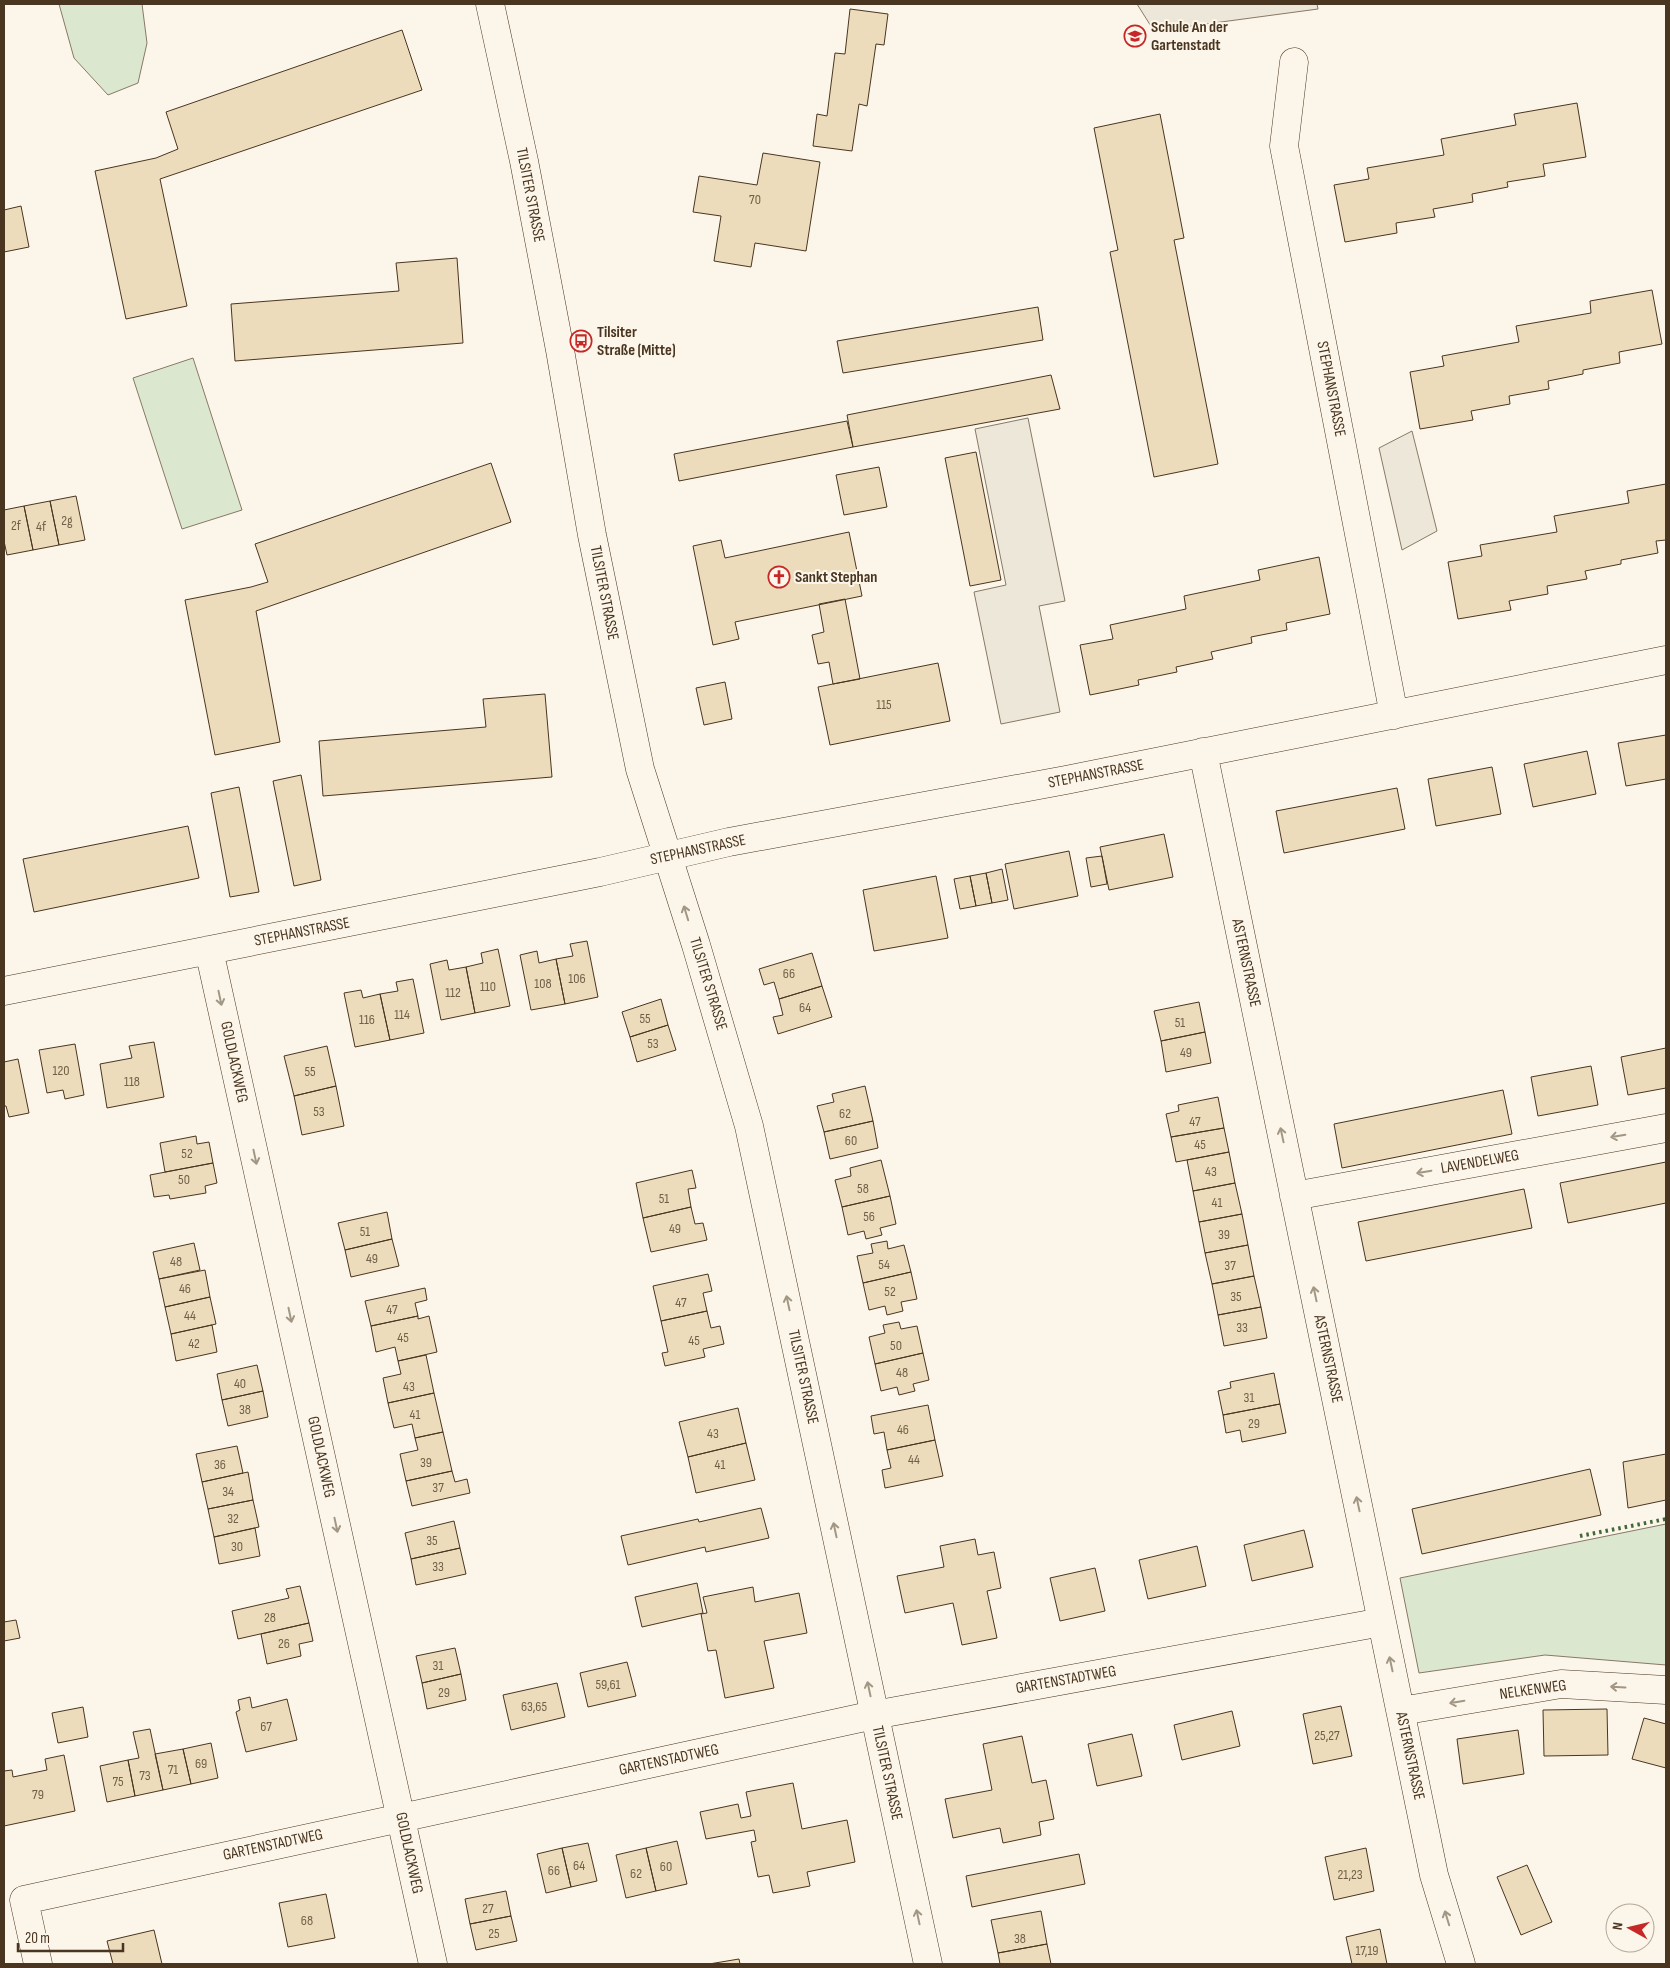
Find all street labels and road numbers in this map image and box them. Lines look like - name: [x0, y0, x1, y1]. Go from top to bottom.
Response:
- street label: TILSITER STRASSE: [512, 146, 548, 244]
- street label: STEPHANSTRASSE: [1312, 340, 1350, 438]
- street label: TILSITER STRASSE: [586, 544, 622, 642]
- street label: STEPHANSTRASSE: [1047, 755, 1145, 793]
- street label: STEPHANSTRASSE: [649, 831, 747, 869]
- street label: STEPHANSTRASSE: [253, 913, 351, 951]
- street label: ASTERNSTRASSE: [1227, 916, 1265, 1009]
- street label: TILSITER STRASSE: [685, 935, 731, 1033]
- street label: GOLDLACKWEG: [216, 1020, 252, 1104]
- street label: LAVENDELWEG: [1439, 1146, 1521, 1178]
- street label: ASTERNSTRASSE: [1309, 1312, 1347, 1405]
- street label: TILSITER STRASSE: [784, 1328, 822, 1426]
- street label: GOLDLACKWEG: [303, 1415, 339, 1499]
- street label: GARTENSTADTWEG: [1014, 1662, 1118, 1698]
- street label: NELKENWEG: [1498, 1676, 1568, 1704]
- street label: ASTERNSTRASSE: [1391, 1709, 1429, 1802]
- street label: TILSITER STRASSE: [868, 1724, 906, 1822]
- street label: GARTENSTADTWEG: [617, 1740, 721, 1780]
- street label: GOLDLACKWEG: [391, 1811, 427, 1895]
- street label: GARTENSTADTWEG: [221, 1825, 325, 1865]

